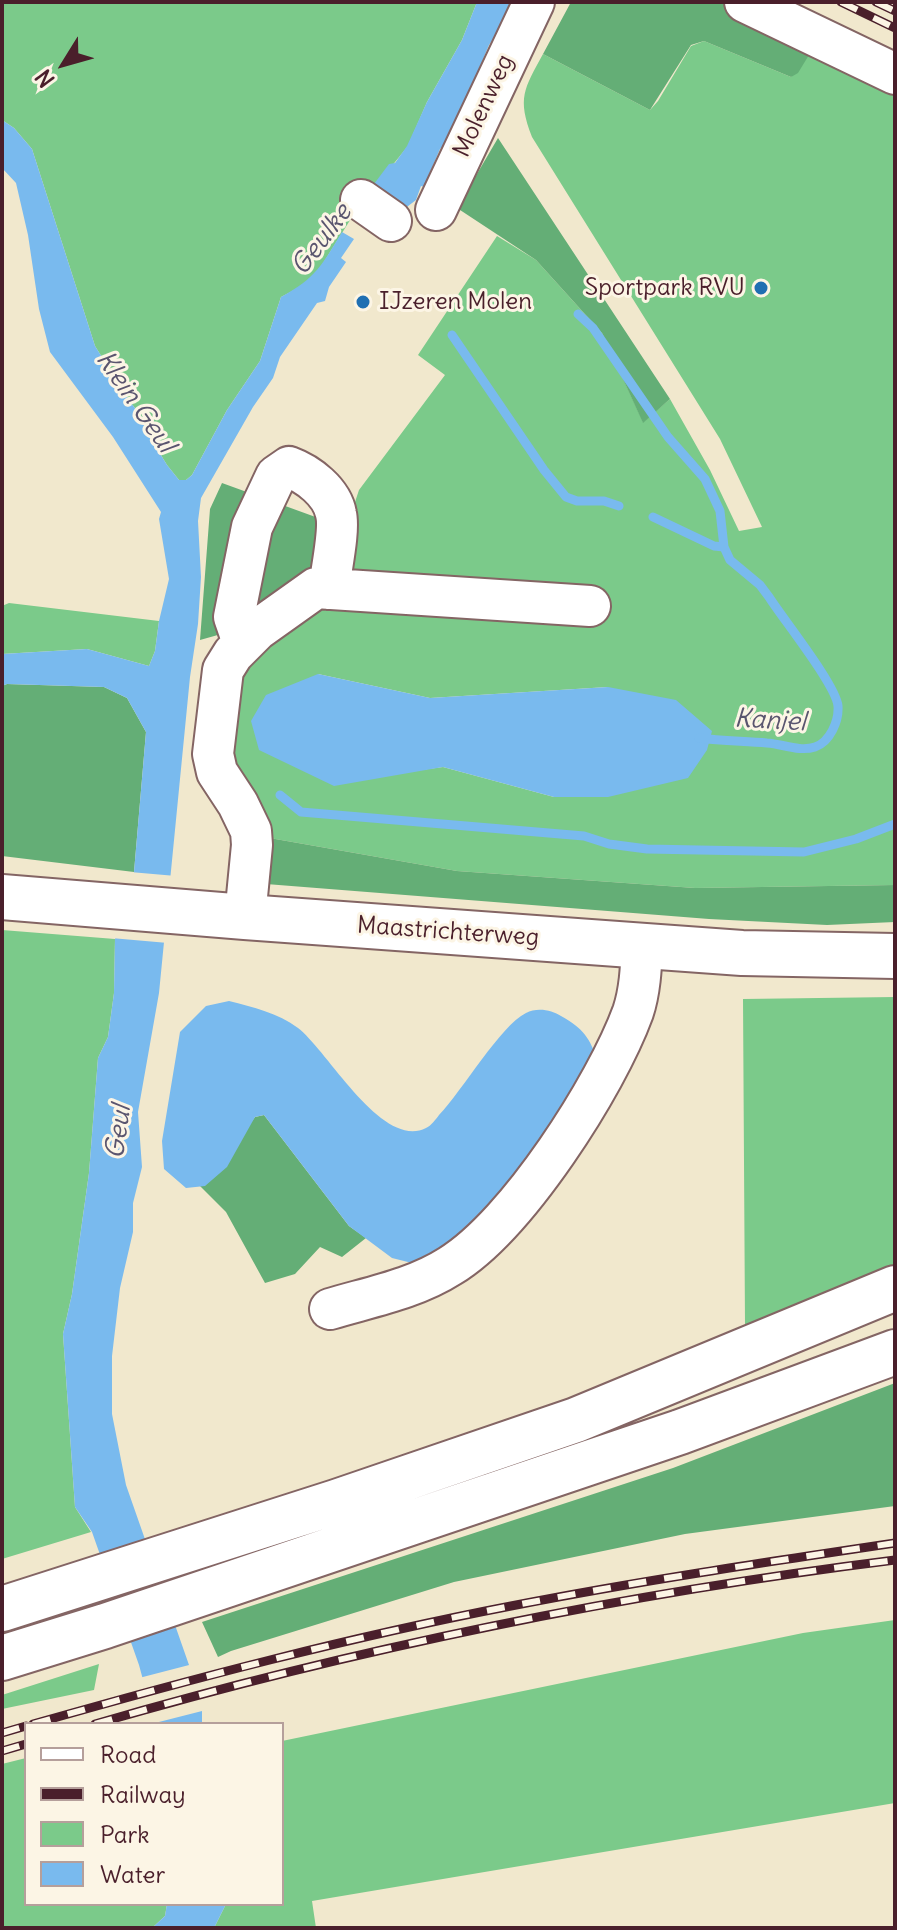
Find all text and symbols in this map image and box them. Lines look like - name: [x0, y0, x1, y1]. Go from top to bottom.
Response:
- north arrow: [24, 24, 104, 104]
- street label: Molenweg: [448, 50, 520, 162]
- text: N: [29, 64, 61, 93]
- water label: Geulke: [285, 198, 359, 282]
- place label: Sportpark RVU: [585, 274, 745, 302]
- marker: Sportpark RVU: [752, 279, 770, 297]
- place label: IJzeren Molen: [379, 288, 532, 316]
- marker: IJzeren Molen: [354, 293, 372, 311]
- water label: Klein Geul: [89, 345, 181, 459]
- water label: Kanjel: [734, 704, 806, 738]
- street label: Maastrichterweg: [356, 911, 540, 953]
- water label: Geul: [100, 1103, 138, 1161]
- legend: [24, 1722, 284, 1906]
- text: Road: [100, 1739, 156, 1769]
- text: Railway: [100, 1779, 186, 1809]
- text: Park: [100, 1819, 150, 1849]
- text: Water: [100, 1859, 165, 1889]

